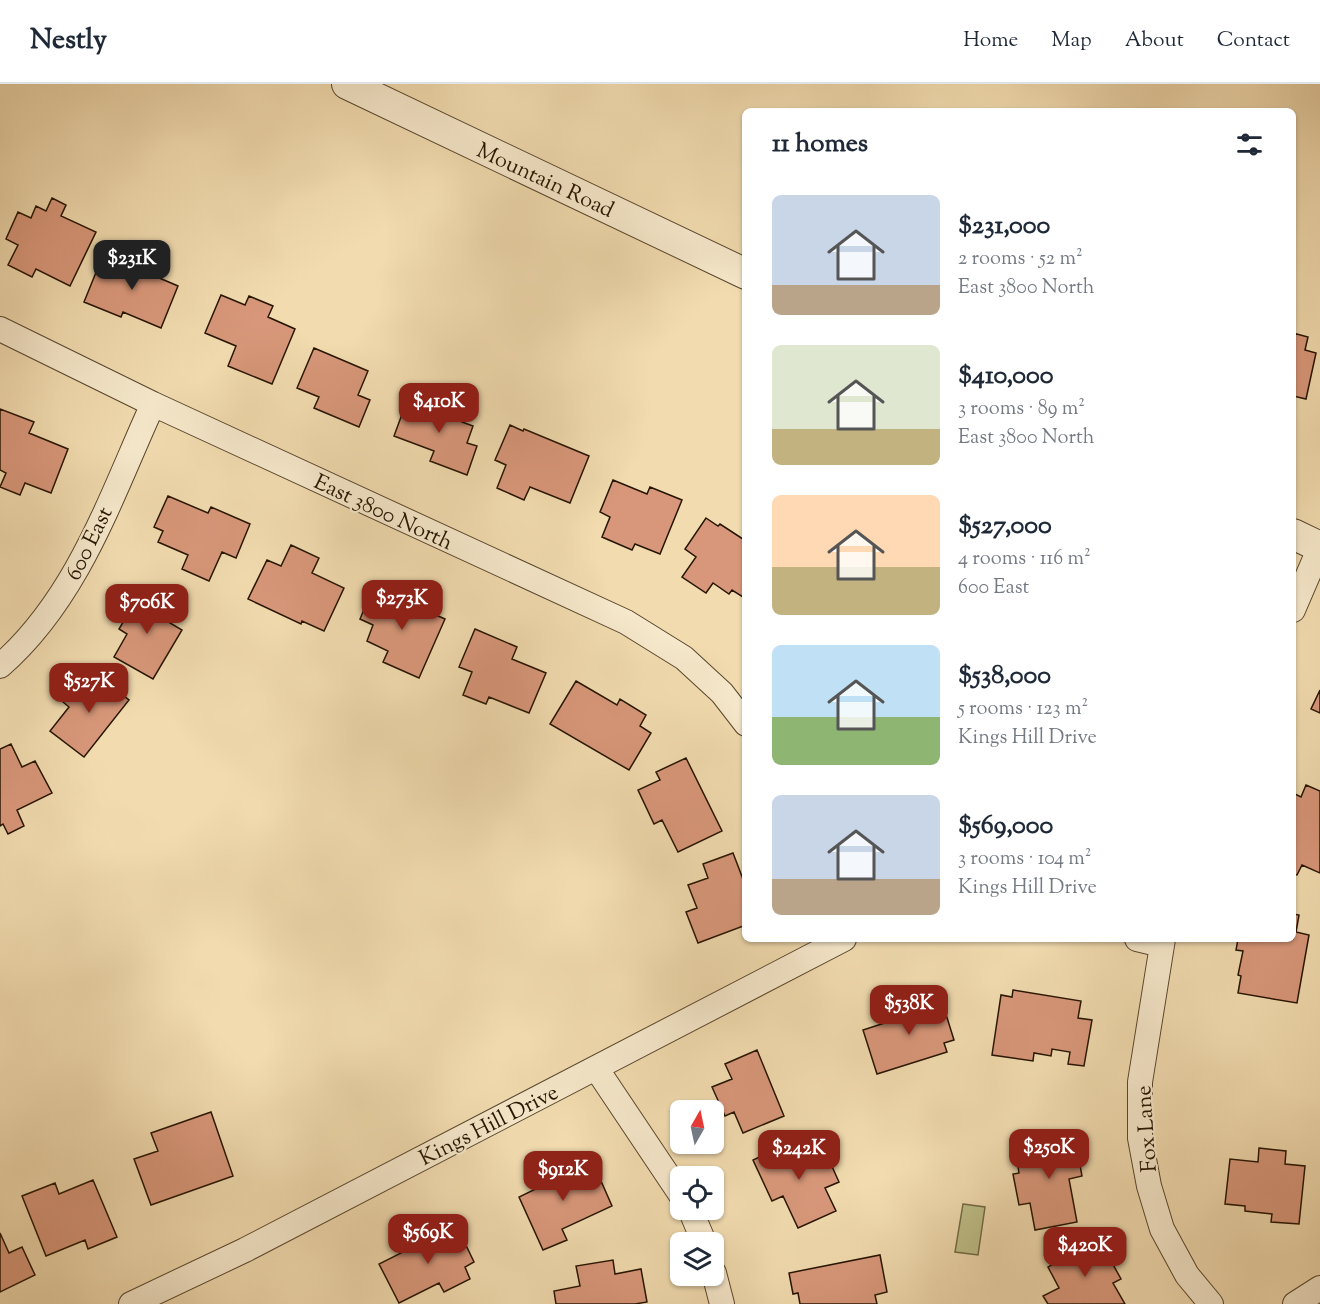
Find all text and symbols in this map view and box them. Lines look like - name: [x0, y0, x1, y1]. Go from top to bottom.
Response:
- text: Nestly: [30, 21, 107, 61]
- text: Home: [963, 26, 1018, 56]
- text: Map: [1051, 26, 1092, 56]
- text: About: [1125, 26, 1184, 56]
- text: Contact: [1217, 26, 1290, 56]
- text: 11 homes: [772, 126, 868, 163]
- icon: filters: [1233, 128, 1266, 161]
- street label: Mountain Road: [471, 136, 619, 228]
- text: $231,000: [958, 208, 1050, 245]
- icon: home: [820, 219, 892, 291]
- pin: $231K: [90, 240, 174, 291]
- text: $231K: [107, 245, 157, 274]
- text: 2 rooms · 52 m²: [958, 245, 1083, 274]
- text: East 3800 North: [958, 274, 1094, 303]
- text: $410,000: [958, 358, 1054, 395]
- icon: home: [820, 369, 892, 441]
- pin: $410K: [397, 383, 481, 434]
- text: $410K: [413, 388, 465, 417]
- text: 3 rooms · 89 m²: [958, 395, 1085, 424]
- text: East 3800 North: [958, 424, 1094, 453]
- street label: East 3800 North: [308, 467, 458, 560]
- street label: 600 East: [59, 502, 122, 587]
- text: $527,000: [958, 508, 1052, 545]
- icon: home: [820, 519, 892, 591]
- text: 4 rooms · 116 m²: [958, 545, 1091, 574]
- text: 600 East: [958, 574, 1029, 603]
- pin: $273K: [360, 580, 444, 631]
- pin: $706K: [105, 584, 189, 635]
- text: $273K: [376, 585, 428, 614]
- text: $706K: [119, 589, 175, 618]
- text: $538,000: [958, 658, 1051, 695]
- pin: $527K: [47, 663, 131, 714]
- text: $527K: [63, 668, 115, 697]
- icon: home: [820, 669, 892, 741]
- text: 5 rooms · 123 m²: [958, 695, 1088, 724]
- text: Kings Hill Drive: [958, 724, 1097, 753]
- text: $569,000: [958, 808, 1053, 845]
- icon: home: [820, 819, 892, 891]
- text: 3 rooms · 104 m²: [958, 845, 1092, 874]
- text: Kings Hill Drive: [958, 874, 1097, 903]
- pin: $538K: [867, 985, 951, 1036]
- text: $538K: [884, 990, 934, 1019]
- street label: Kings Hill Drive: [414, 1078, 565, 1176]
- street label: Fox Lane: [1129, 1084, 1167, 1173]
- north arrow: [670, 1100, 724, 1154]
- map controls: [670, 1100, 724, 1286]
- pin: $250K: [1007, 1129, 1091, 1180]
- pin: $242K: [757, 1130, 841, 1181]
- text: $250K: [1023, 1134, 1075, 1163]
- text: $242K: [772, 1135, 826, 1164]
- pin: $912K: [521, 1151, 605, 1202]
- text: $912K: [537, 1156, 589, 1185]
- button: locate: [670, 1166, 724, 1220]
- pin: $569K: [386, 1214, 470, 1265]
- text: $569K: [402, 1219, 454, 1248]
- pin: $420K: [1043, 1227, 1127, 1278]
- button: layers: [670, 1232, 724, 1286]
- text: $420K: [1057, 1232, 1113, 1261]

